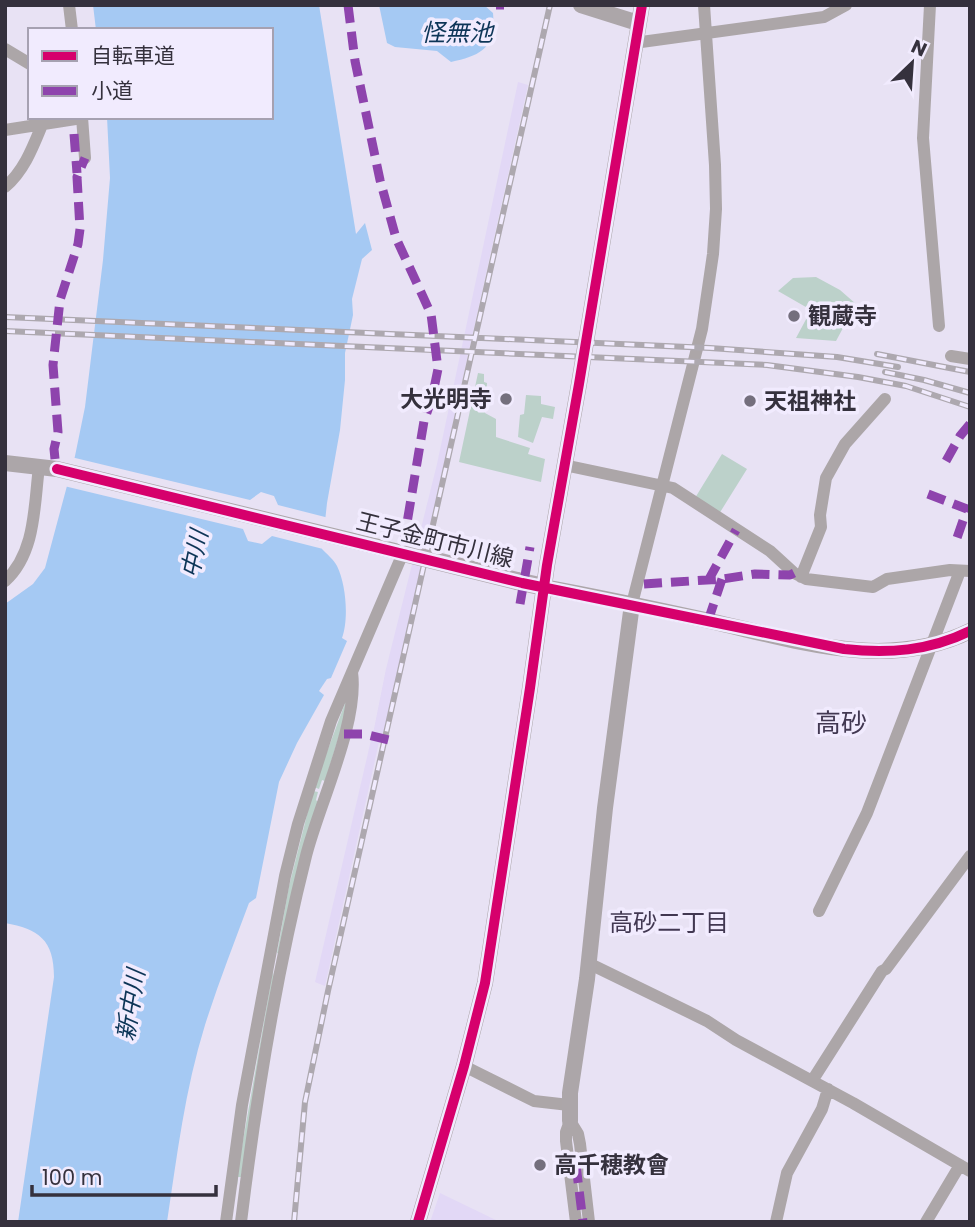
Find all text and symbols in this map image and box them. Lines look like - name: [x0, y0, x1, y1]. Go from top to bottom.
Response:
- water label: 怪無池: [421, 16, 495, 49]
- legend: [28, 28, 273, 119]
- north arrow: [877, 28, 947, 98]
- text: N: [907, 33, 931, 63]
- text: 自転車道: [91, 41, 175, 70]
- text: 小道: [91, 76, 133, 105]
- place label: 観蔵寺: [808, 300, 877, 332]
- marker: 観蔵寺: [786, 308, 802, 324]
- place label: 大光明寺: [400, 383, 492, 415]
- place label: 天祖神社: [764, 385, 856, 417]
- marker: 大光明寺: [498, 391, 514, 407]
- marker: 天祖神社: [742, 393, 758, 409]
- street label: 王子金町市川線: [353, 505, 517, 575]
- water label: 中川: [173, 524, 216, 581]
- district label: 高砂: [815, 705, 867, 741]
- district label: 高砂二丁目: [609, 906, 729, 939]
- water label: 新中川: [109, 964, 153, 1043]
- place label: 高千穂教會: [554, 1149, 669, 1181]
- scale bar: [32, 1154, 215, 1198]
- marker: 高千穂教會: [532, 1157, 548, 1173]
- text: 100 m: [42, 1163, 102, 1192]

